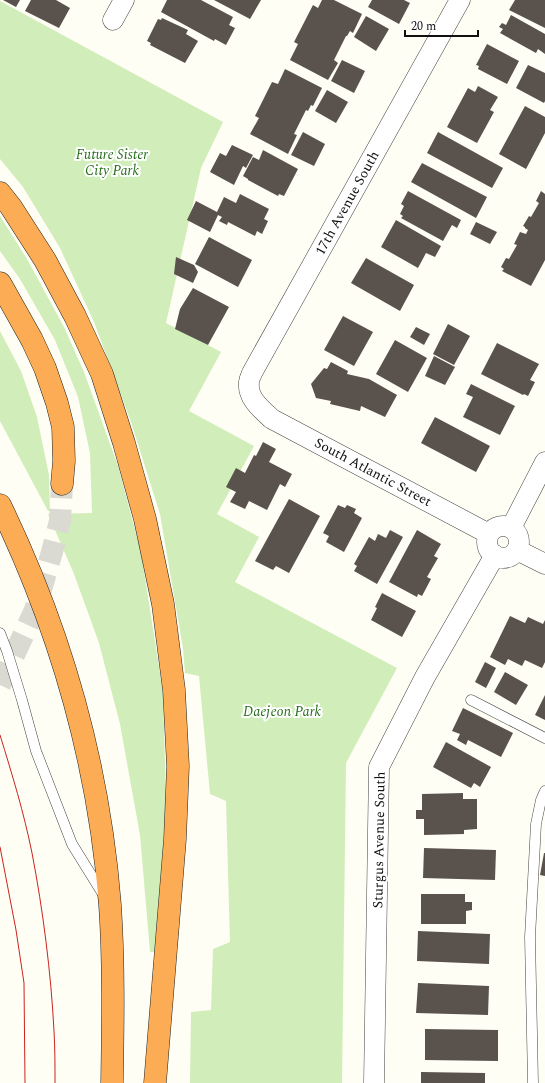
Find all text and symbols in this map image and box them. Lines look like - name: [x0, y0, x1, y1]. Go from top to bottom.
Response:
- scale bar: [405, 12, 478, 38]
- text: 20 m: [411, 17, 436, 36]
- park label: Future Sister City Park: [76, 144, 148, 181]
- street label: 17th Avenue South: [310, 147, 384, 259]
- street label: South Atlantic Street: [311, 432, 435, 512]
- park label: Daejeon Park: [243, 701, 322, 722]
- street label: Sturgus Avenue South: [367, 771, 391, 909]

